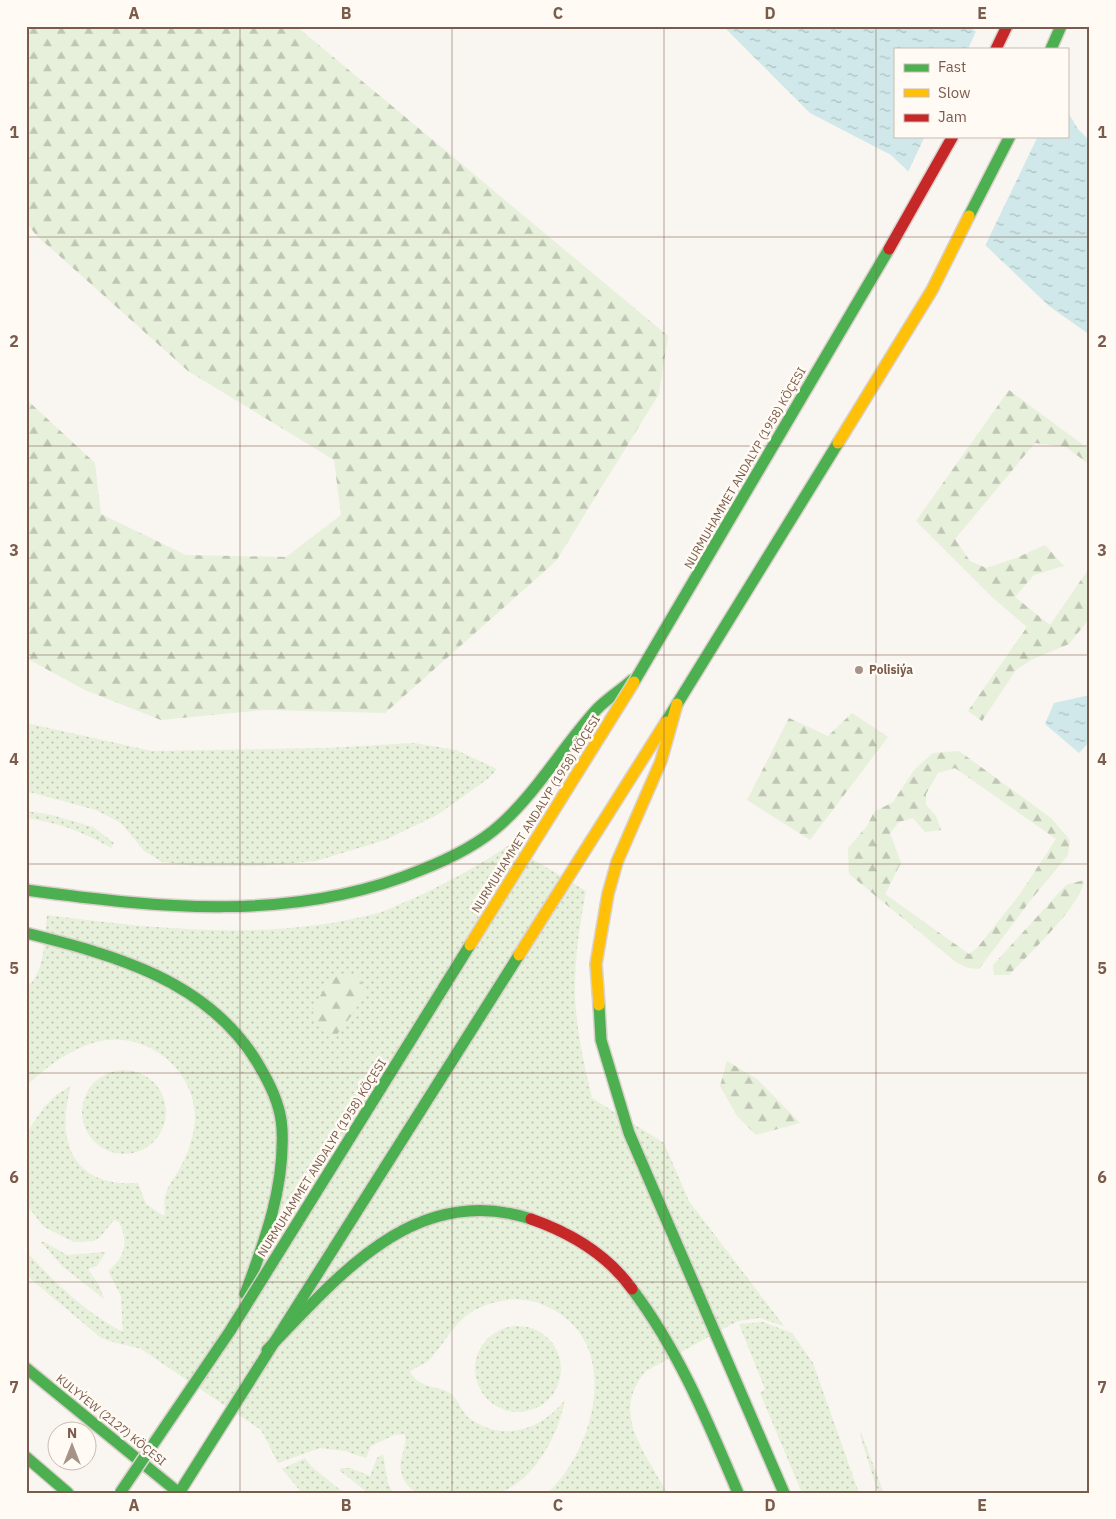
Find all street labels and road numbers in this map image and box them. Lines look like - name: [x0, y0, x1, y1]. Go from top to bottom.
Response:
- street label: NURMUHAMMET ANDALYP (1958) KÖÇESI: [680, 364, 809, 571]
- street label: NURMUHAMMET ANDALYP (1958) KÖÇESI: [468, 712, 603, 915]
- street label: NURMUHAMMET ANDALYP (1958) KÖÇESI: [254, 1056, 389, 1259]
- street label: KULYÝEW (2127) KÖÇESI: [53, 1371, 170, 1469]

